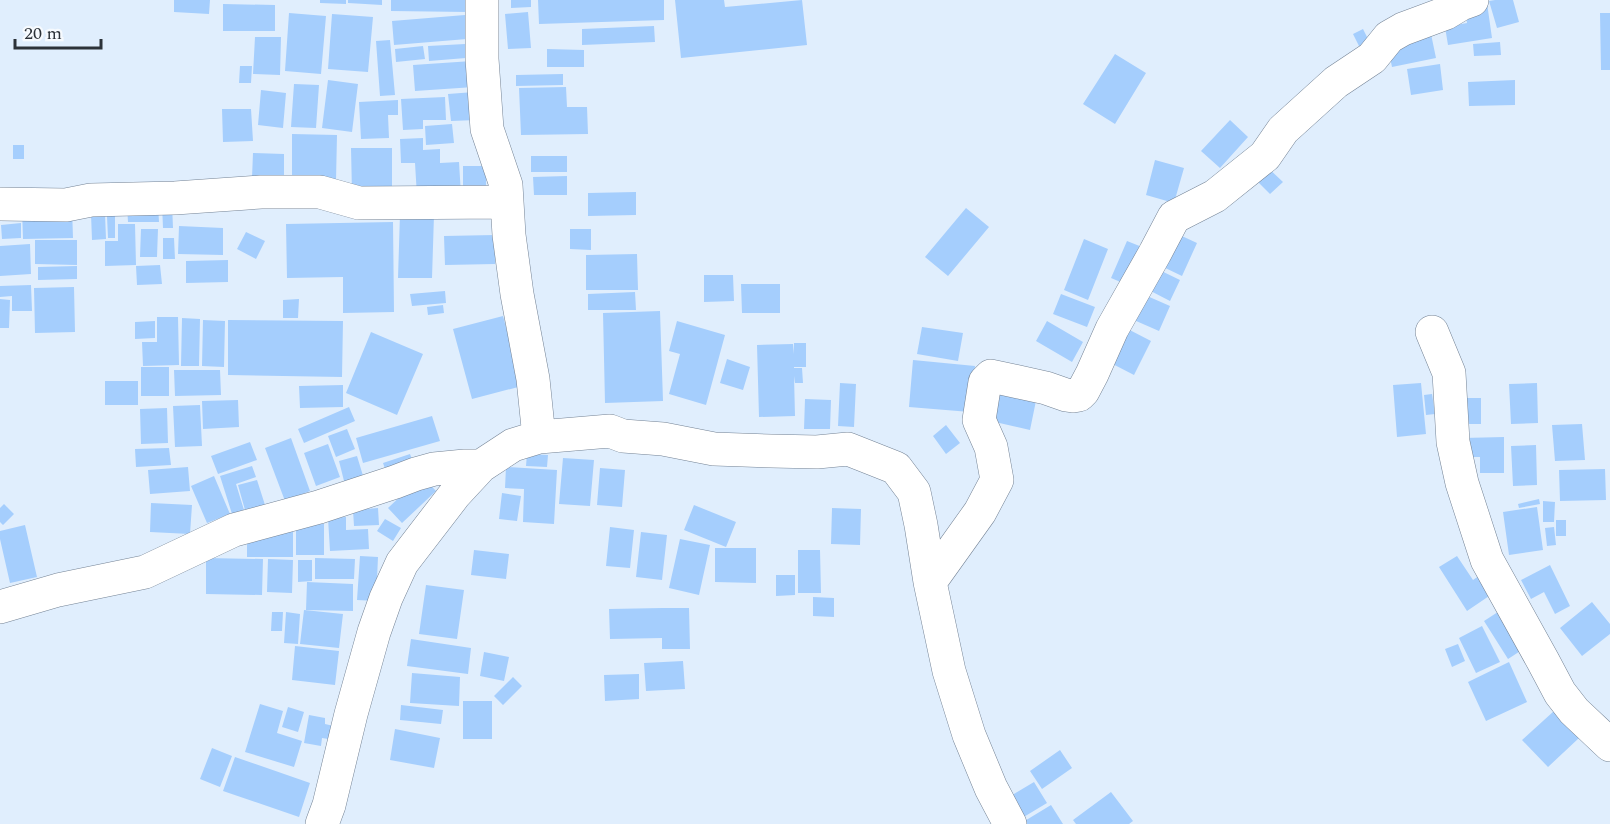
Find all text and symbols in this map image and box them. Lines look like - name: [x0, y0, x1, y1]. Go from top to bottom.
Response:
- scale bar: [15, 12, 100, 50]
- text: 20 m: [24, 20, 62, 47]

